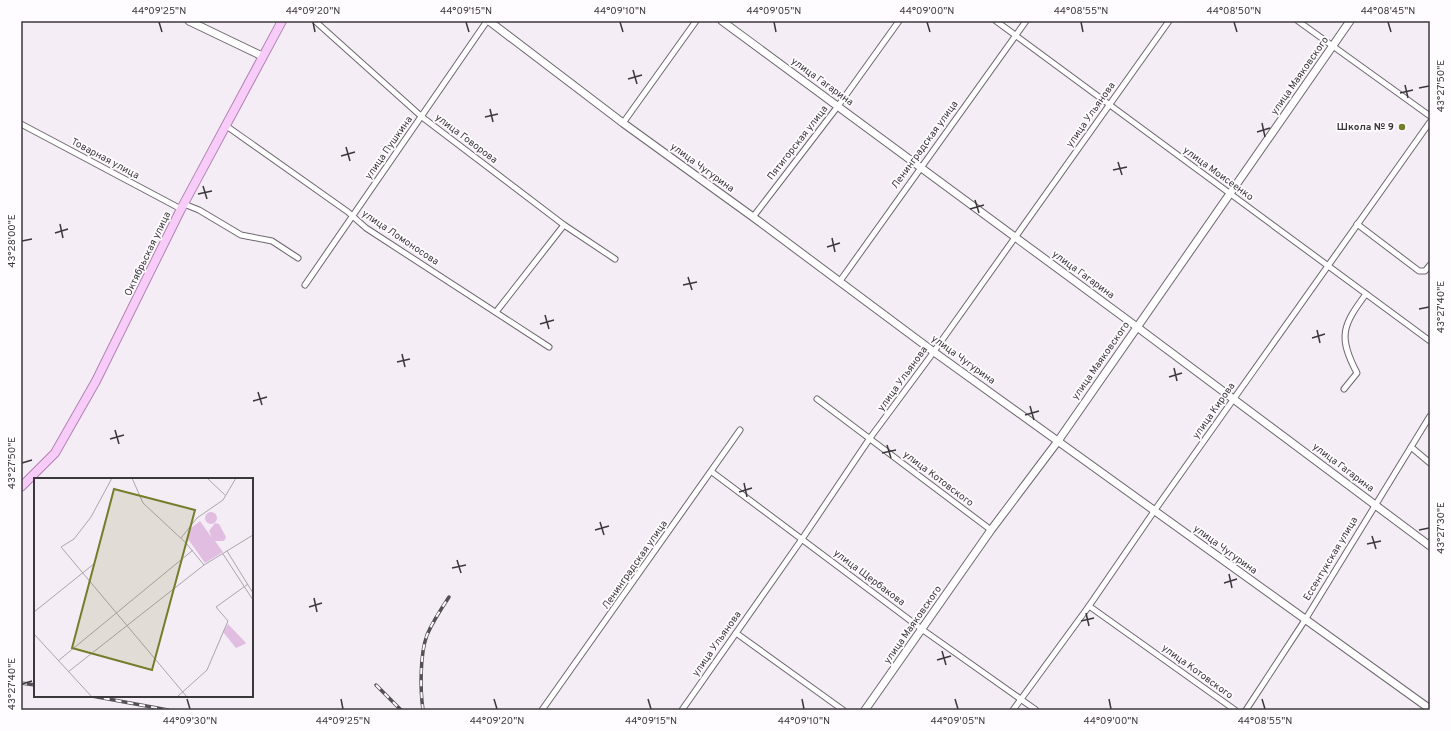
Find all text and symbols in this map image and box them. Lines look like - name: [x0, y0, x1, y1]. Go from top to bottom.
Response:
- text: 44°09'25"N: [132, 5, 186, 18]
- text: 44°09'20"N: [286, 5, 340, 18]
- text: 44°09'15"N: [440, 5, 492, 18]
- text: 44°09'10"N: [594, 5, 646, 18]
- text: 44°09'05"N: [747, 5, 801, 18]
- text: 44°09'00"N: [900, 5, 954, 18]
- text: 44°08'55"N: [1054, 5, 1108, 18]
- text: 44°08'50"N: [1207, 5, 1261, 18]
- text: 44°08'45"N: [1361, 5, 1415, 18]
- street label: улица Маяковского: [1268, 34, 1332, 118]
- street label: улица Гагарина: [788, 55, 856, 109]
- text: 43°27'50"E: [1435, 60, 1448, 112]
- street label: улица Ульянова: [1064, 80, 1118, 150]
- street label: Ленинградская улица: [889, 98, 961, 192]
- street label: Пятигорская улица: [765, 103, 831, 183]
- street label: улица Говорова: [432, 111, 500, 167]
- street label: улица Пушкина: [362, 114, 416, 182]
- place label: Школа № 9: [1337, 121, 1394, 134]
- marker: Школа № 9: [1397, 122, 1407, 132]
- street label: Товарная улица: [69, 136, 141, 182]
- street label: улица Чугурина: [667, 140, 737, 196]
- street label: улица Моисеенко: [1180, 144, 1256, 204]
- street label: улица Ломоносова: [359, 207, 441, 269]
- street label: Октябрьская улица: [122, 210, 174, 298]
- text: 43°28'00"E: [6, 214, 19, 268]
- street label: улица Гагарина: [1049, 248, 1117, 302]
- text: 43°27'40"E: [1435, 281, 1448, 333]
- street label: улица Маяковского: [1069, 319, 1133, 403]
- street label: улица Чугурина: [928, 332, 998, 388]
- street label: улица Ульянова: [875, 344, 931, 414]
- street label: улица Кирова: [1190, 380, 1238, 442]
- text: 43°27'50"E: [6, 437, 19, 489]
- street label: улица Гагарина: [1310, 441, 1376, 495]
- street label: улица Котовского: [900, 448, 976, 510]
- inset map: [34, 478, 253, 697]
- text: 43°27'30"E: [1435, 502, 1448, 554]
- street label: Ессентукская улица: [1301, 515, 1361, 603]
- street label: Ленинградская улица: [599, 518, 671, 612]
- street label: улица Чугурина: [1190, 522, 1260, 578]
- street label: улица Щербакова: [831, 547, 907, 609]
- street label: улица Маяковского: [881, 583, 945, 667]
- street label: улица Ульянова: [690, 609, 744, 679]
- street label: улица Котовского: [1159, 642, 1236, 702]
- text: 43°27'40"E: [6, 658, 19, 710]
- text: 44°09'30"N: [163, 715, 217, 728]
- text: 44°09'25"N: [316, 715, 370, 728]
- text: 44°09'20"N: [470, 715, 524, 728]
- text: 44°09'15"N: [625, 715, 677, 728]
- text: 44°09'10"N: [778, 715, 830, 728]
- text: 44°09'05"N: [931, 715, 985, 728]
- text: 44°09'00"N: [1084, 715, 1138, 728]
- text: 44°08'55"N: [1238, 715, 1292, 728]

